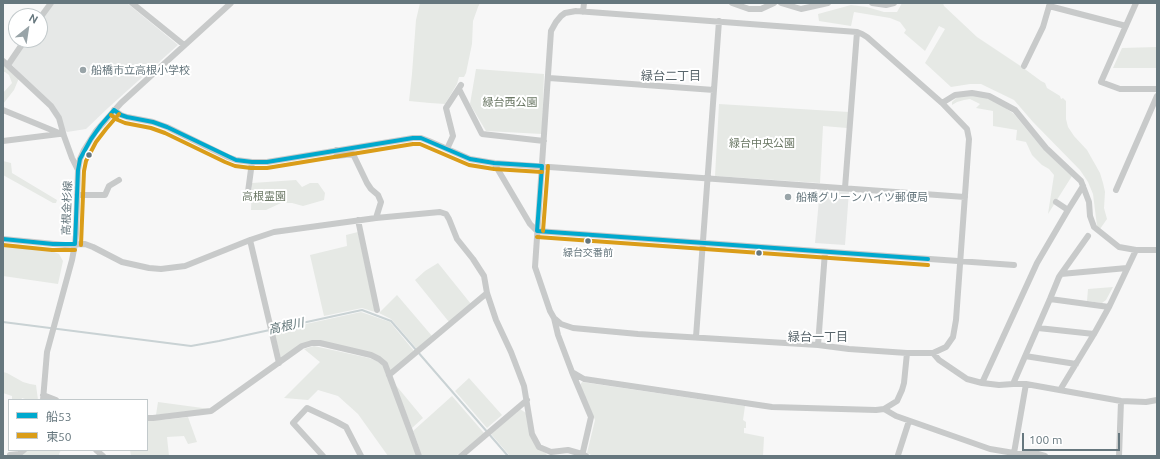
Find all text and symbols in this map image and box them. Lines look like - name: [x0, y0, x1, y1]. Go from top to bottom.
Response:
- north arrow: [8, 8, 48, 48]
- text: N: [27, 11, 40, 26]
- place label: 船橋市立高根小学校: [91, 63, 190, 77]
- marker: 船橋市立高根小学校: [78, 65, 88, 75]
- district label: 緑台二丁目: [641, 69, 701, 83]
- park label: 緑台西公園: [483, 95, 537, 109]
- park label: 緑台中央公園: [729, 136, 795, 150]
- unlabelled marker: [84, 150, 94, 160]
- street label: 高根金杉線: [59, 180, 75, 236]
- park label: 高根霊園: [242, 189, 286, 203]
- place label: 船橋グリーンハイツ郵便局: [796, 190, 928, 204]
- marker: 船橋グリーンハイツ郵便局: [783, 192, 793, 202]
- marker: 緑台交番前: [583, 236, 593, 246]
- place label: 緑台交番前: [563, 247, 613, 259]
- unlabelled marker: [754, 248, 764, 258]
- water label: 高根川: [267, 315, 305, 337]
- district label: 緑台一丁目: [788, 330, 848, 344]
- legend: [8, 399, 148, 451]
- text: 船53: [46, 410, 72, 423]
- scale bar: [1024, 425, 1122, 451]
- text: 東50: [46, 430, 72, 443]
- text: 100 m: [1029, 433, 1062, 446]

